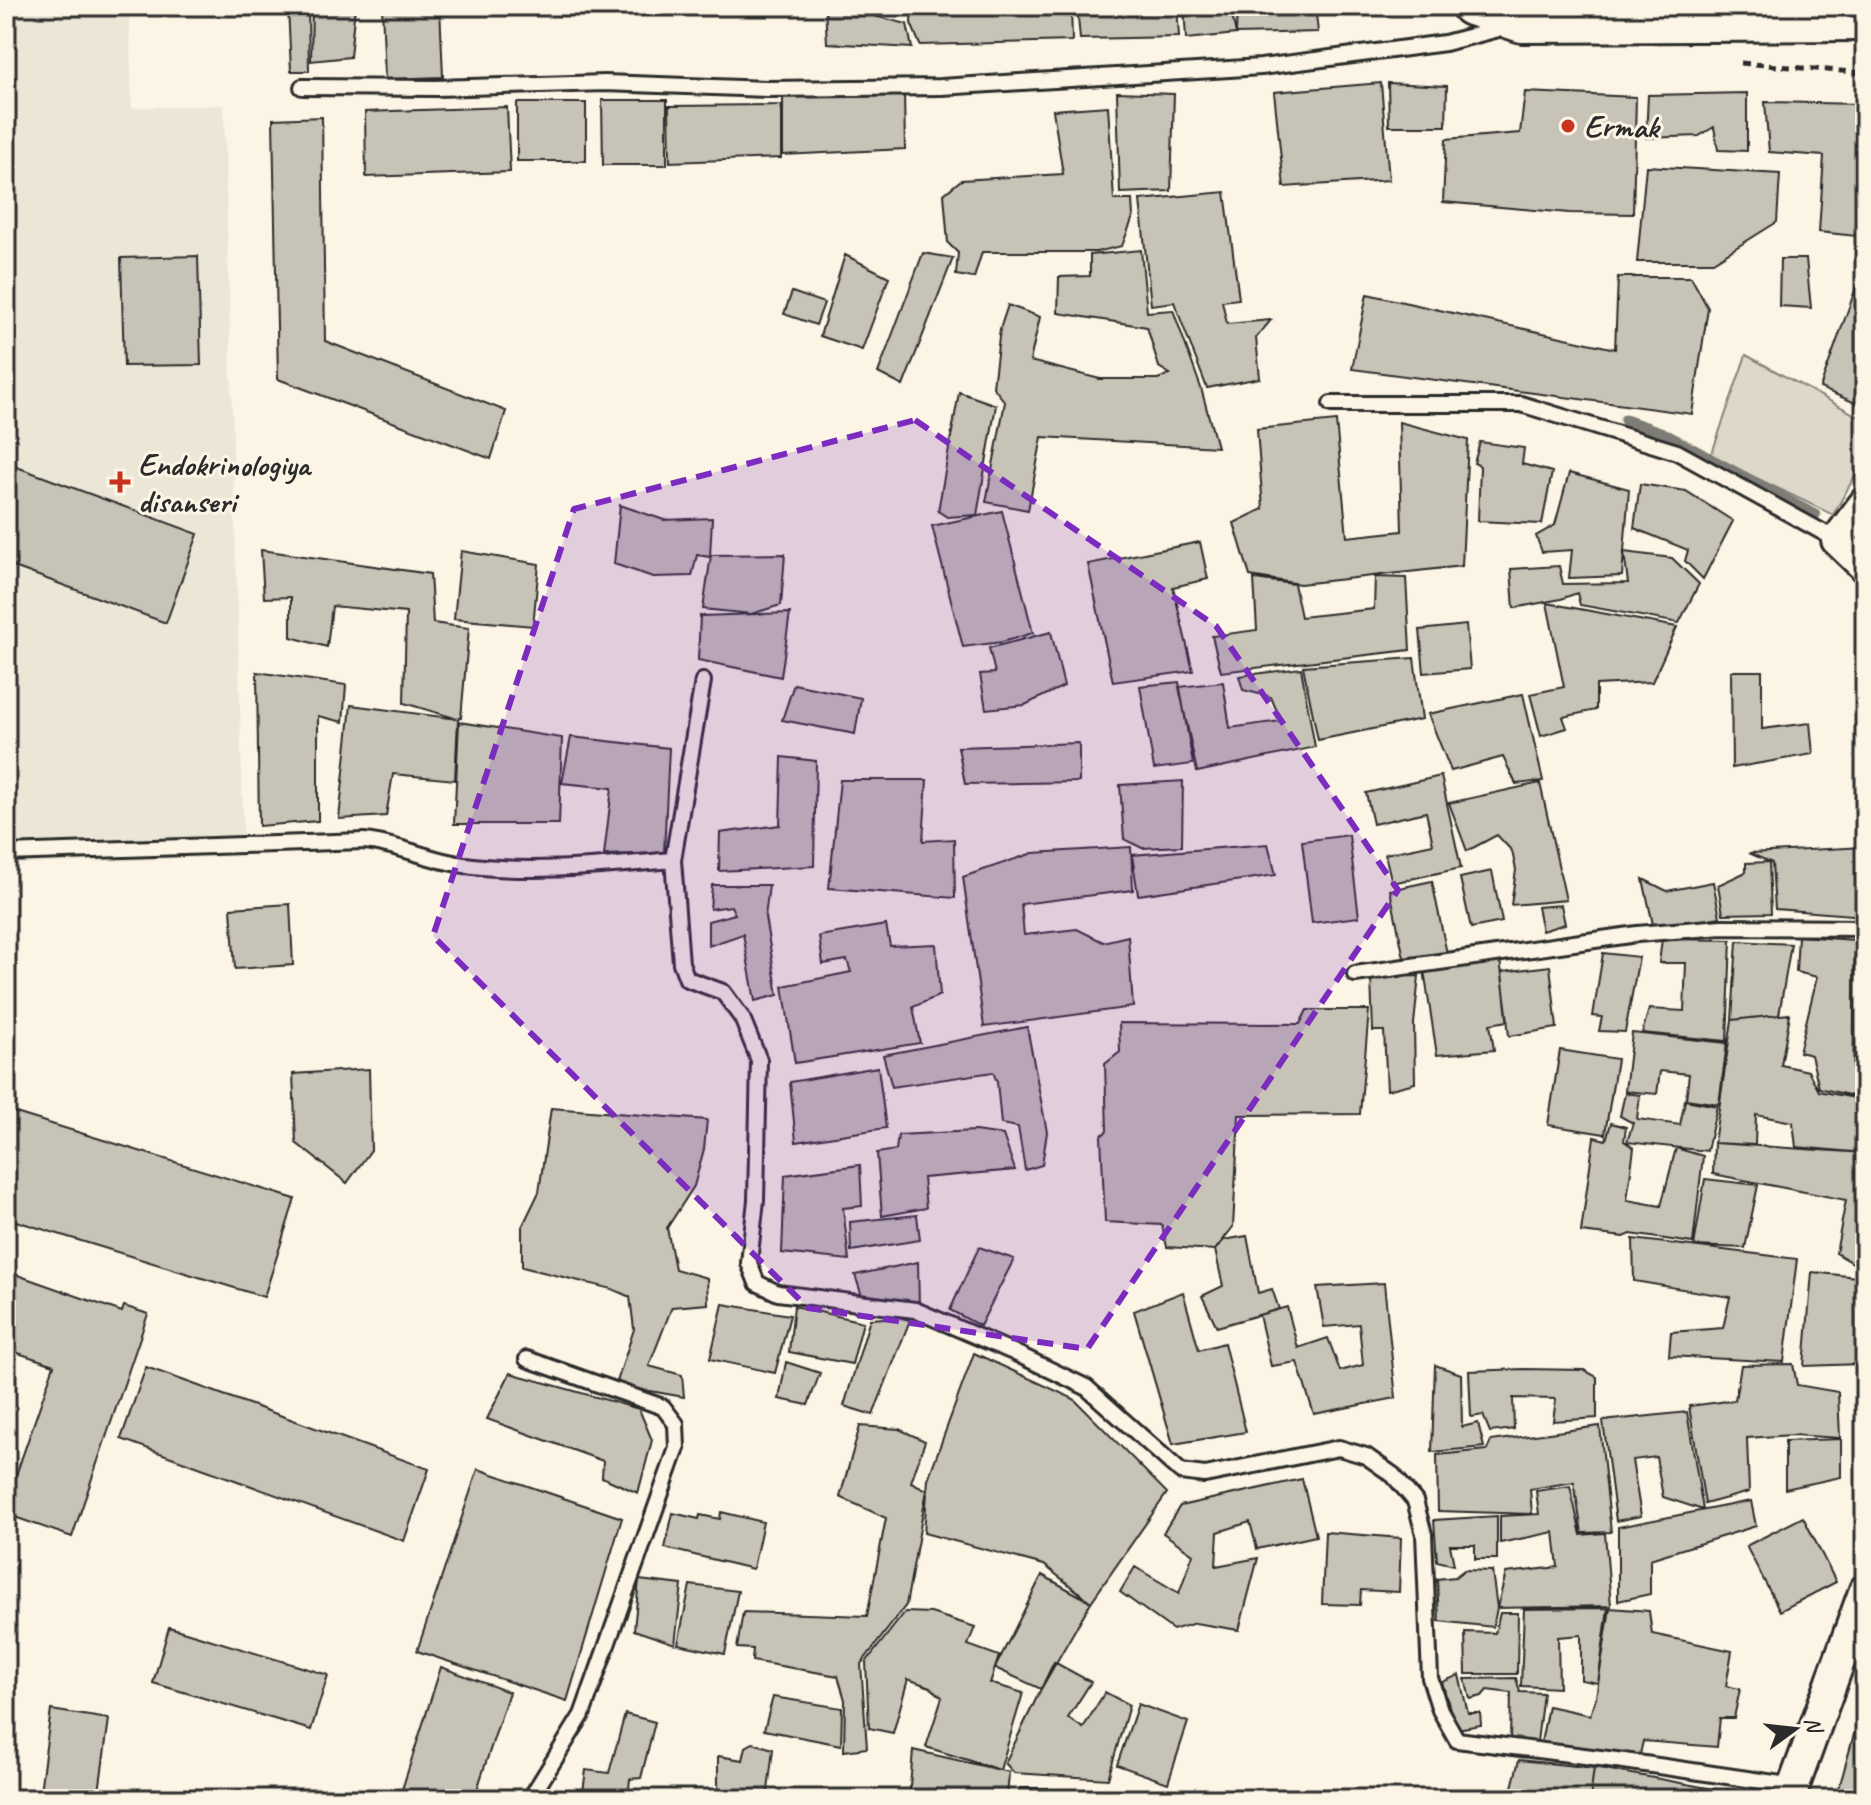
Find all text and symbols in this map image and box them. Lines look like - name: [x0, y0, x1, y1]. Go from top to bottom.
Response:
- place label: Ermak: [1584, 106, 1661, 147]
- marker: Ermak: [1559, 117, 1577, 135]
- place label: Endokrinologiya disanseri: [138, 444, 312, 522]
- marker: Endokrinologiya disanseri: [109, 471, 131, 493]
- north arrow: [1755, 1689, 1835, 1769]
- text: N: [1798, 1714, 1830, 1738]

